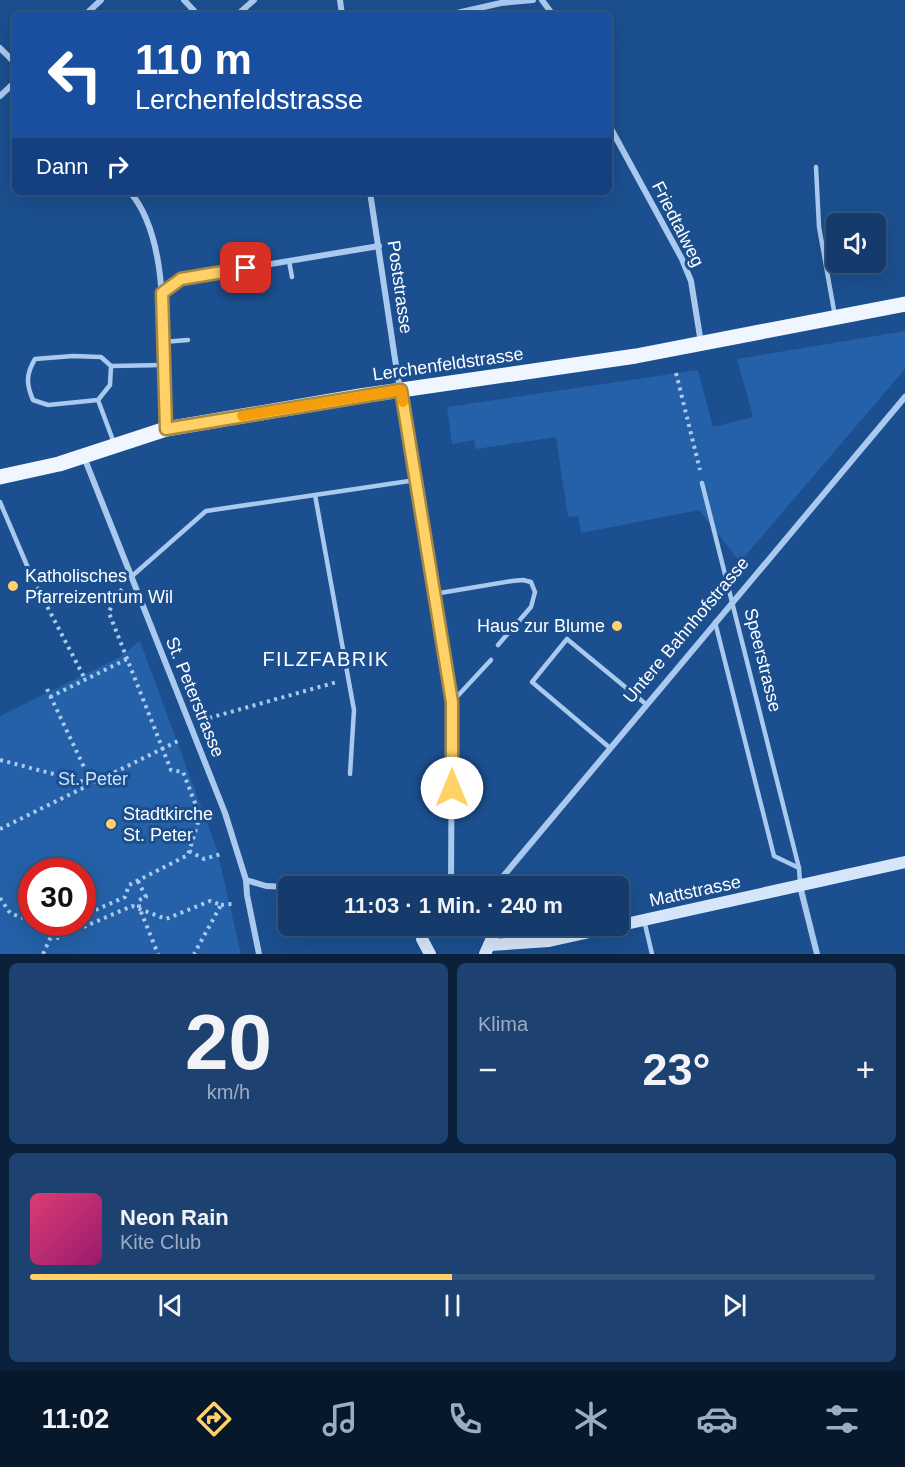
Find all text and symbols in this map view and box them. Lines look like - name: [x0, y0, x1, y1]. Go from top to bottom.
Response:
- icon: left: [36, 36, 114, 114]
- text: 110 m: [135, 36, 252, 83]
- text: Lerchenfeldstrasse: [135, 85, 363, 115]
- icon: right: [101, 150, 134, 183]
- text: Dann: [36, 154, 89, 179]
- street label: Friedtalweg: [648, 178, 708, 270]
- map controls: [826, 213, 886, 273]
- button: sound: [826, 213, 886, 273]
- street label: Poststrasse: [384, 239, 416, 335]
- pin: [220, 242, 271, 293]
- icon: arrive: [229, 251, 262, 284]
- street label: Lerchenfeldstrasse: [371, 344, 525, 384]
- street label: Untere Bahnhofstrasse: [619, 553, 753, 707]
- place label: Katholisches Pfarreizentrum Wil: [25, 566, 173, 607]
- marker: Katholisches Pfarreizentrum Wil: [6, 579, 20, 593]
- street label: Speerstrasse: [740, 606, 786, 714]
- place label: Haus zur Blume: [477, 616, 605, 636]
- marker: Haus zur Blume: [610, 619, 624, 633]
- street label: St. Peterstrasse: [162, 634, 228, 760]
- district label: FILZFABRIK: [262, 648, 390, 670]
- position arrow: [420, 756, 484, 820]
- park label: St. Peter: [58, 769, 128, 789]
- place label: Stadtkirche St. Peter: [123, 804, 213, 845]
- marker: Stadtkirche St. Peter: [104, 817, 118, 831]
- speed limit sign: 30: [18, 858, 96, 936]
- street label: Mattstrasse: [647, 872, 743, 910]
- text: 11:03 · 1 Min. · 240 m: [344, 893, 563, 918]
- text: 20: [185, 998, 272, 1086]
- text: Klima: [478, 1013, 528, 1035]
- text: 23°: [642, 1044, 711, 1095]
- text: −: [478, 1051, 497, 1088]
- text: +: [856, 1051, 875, 1088]
- text: km/h: [207, 1081, 250, 1103]
- text: Neon Rain: [120, 1205, 229, 1230]
- text: Kite Club: [120, 1231, 201, 1253]
- icon: previous: [154, 1289, 187, 1322]
- icon: pause: [436, 1289, 469, 1322]
- icon: next: [718, 1289, 751, 1322]
- icon: directions: [193, 1398, 235, 1440]
- icon: music: [319, 1398, 361, 1440]
- icon: phone: [444, 1398, 486, 1440]
- icon: climate: [570, 1398, 612, 1440]
- icon: car: [696, 1398, 738, 1440]
- icon: filters: [821, 1398, 863, 1440]
- text: 11:02: [42, 1404, 109, 1434]

